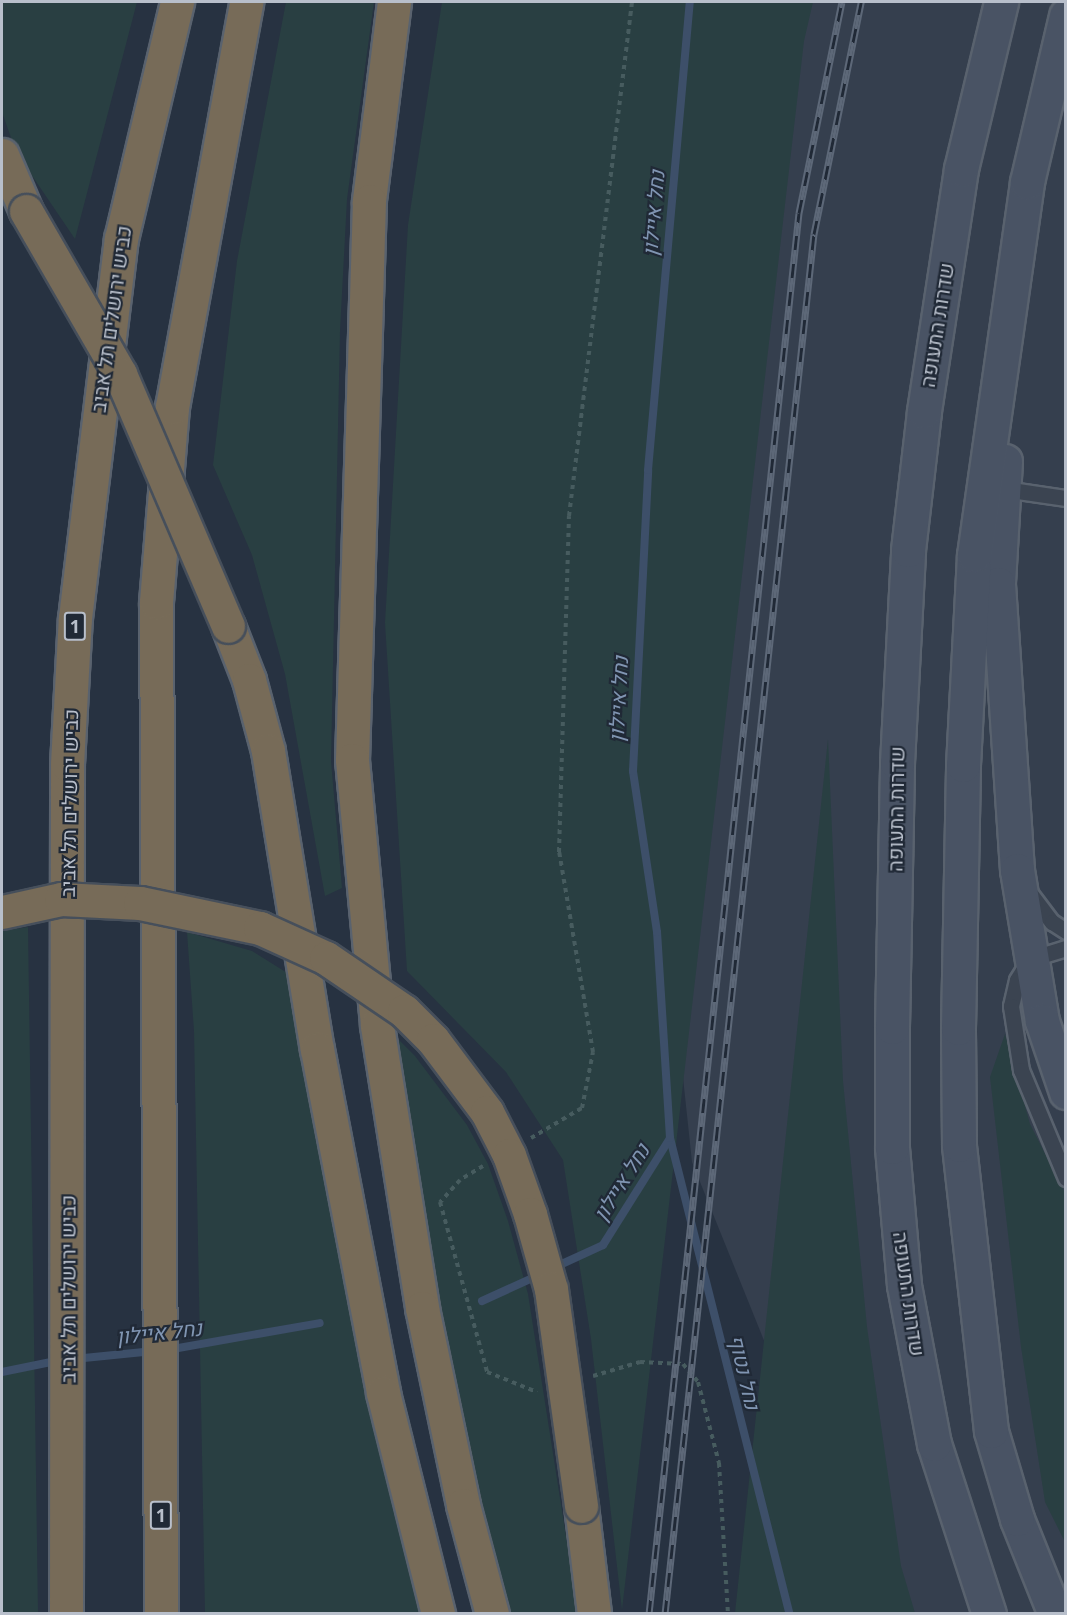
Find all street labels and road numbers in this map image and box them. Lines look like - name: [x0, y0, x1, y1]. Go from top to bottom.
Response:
- street label: כביש ירושלים תל אביב: [86, 224, 136, 414]
- street label: שדרות התעופה: [915, 261, 959, 389]
- road number: 1: [63, 611, 87, 641]
- street label: כביש ירושלים תל אביב: [55, 709, 83, 897]
- street label: שדרות התעופה: [883, 746, 909, 872]
- street label: כביש ירושלים תל אביב: [56, 1195, 80, 1383]
- street label: שדרות התעופה: [888, 1230, 930, 1358]
- road number: 1: [149, 1500, 173, 1530]

